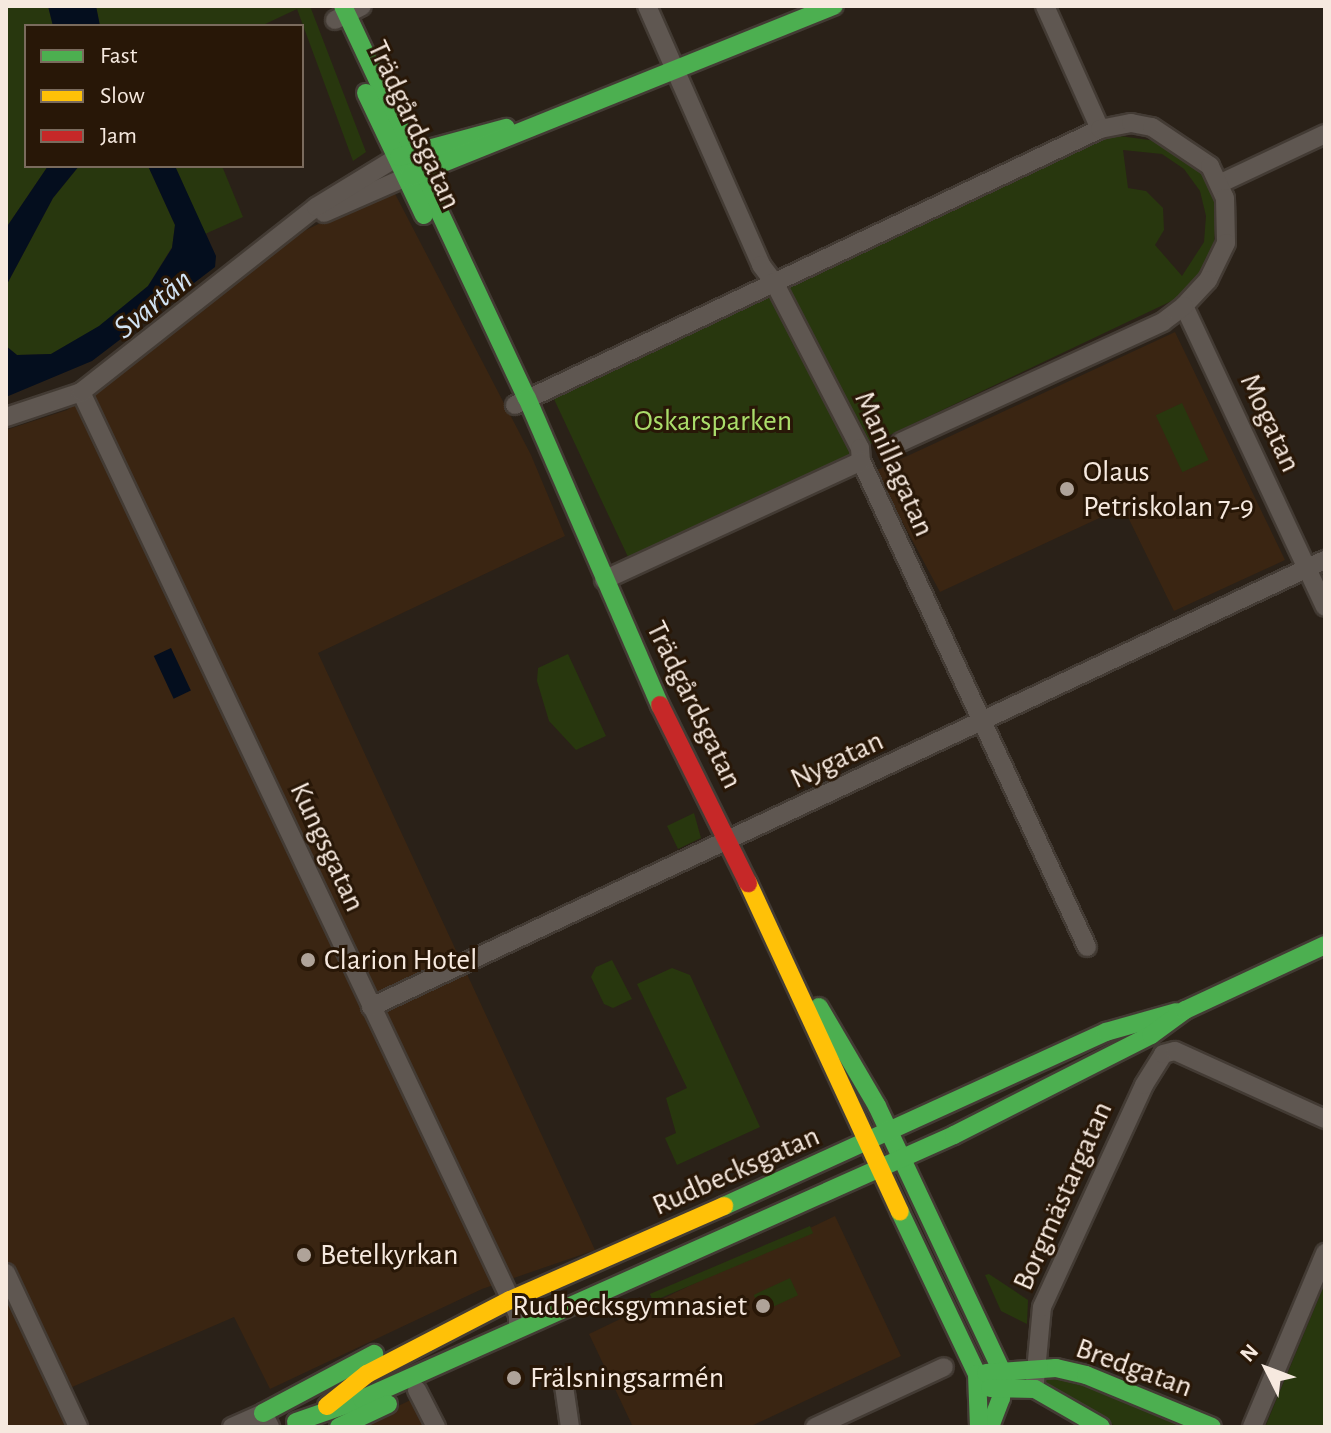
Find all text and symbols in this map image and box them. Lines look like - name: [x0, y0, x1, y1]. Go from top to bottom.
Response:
- legend: [24, 24, 304, 168]
- street label: Trädgårdsgatan: [359, 35, 469, 215]
- text: Fast: [100, 44, 137, 68]
- text: Slow: [100, 84, 145, 108]
- text: Jam: [100, 124, 137, 148]
- water label: Svartån: [106, 261, 200, 347]
- street label: Mogatan: [1232, 368, 1308, 478]
- street label: Manillagatan: [846, 386, 942, 542]
- park label: Oskarsparken: [634, 403, 792, 439]
- place label: Olaus Petriskolan 7-9: [1083, 454, 1254, 524]
- marker: Olaus Petriskolan 7-9: [1058, 480, 1076, 498]
- street label: Trädgårdsgatan: [638, 615, 750, 795]
- street label: Nygatan: [785, 723, 889, 797]
- street label: Kungsgatan: [281, 776, 373, 918]
- place label: Clarion Hotel: [324, 942, 477, 978]
- marker: Clarion Hotel: [299, 951, 317, 969]
- street label: Borgmästargatan: [1005, 1096, 1121, 1296]
- street label: Rudbecksgatan: [647, 1118, 825, 1224]
- place label: Betelkyrkan: [320, 1237, 458, 1273]
- marker: Betelkyrkan: [295, 1246, 313, 1264]
- place label: Rudbecksgymnasiet: [512, 1288, 747, 1324]
- marker: Rudbecksgymnasiet: [754, 1297, 772, 1315]
- north arrow: [1227, 1329, 1307, 1409]
- street label: Bredgatan: [1071, 1330, 1197, 1406]
- text: N: [1236, 1340, 1262, 1366]
- place label: Frälsningsarmén: [530, 1360, 724, 1396]
- marker: Frälsningsarmén: [505, 1369, 523, 1387]

